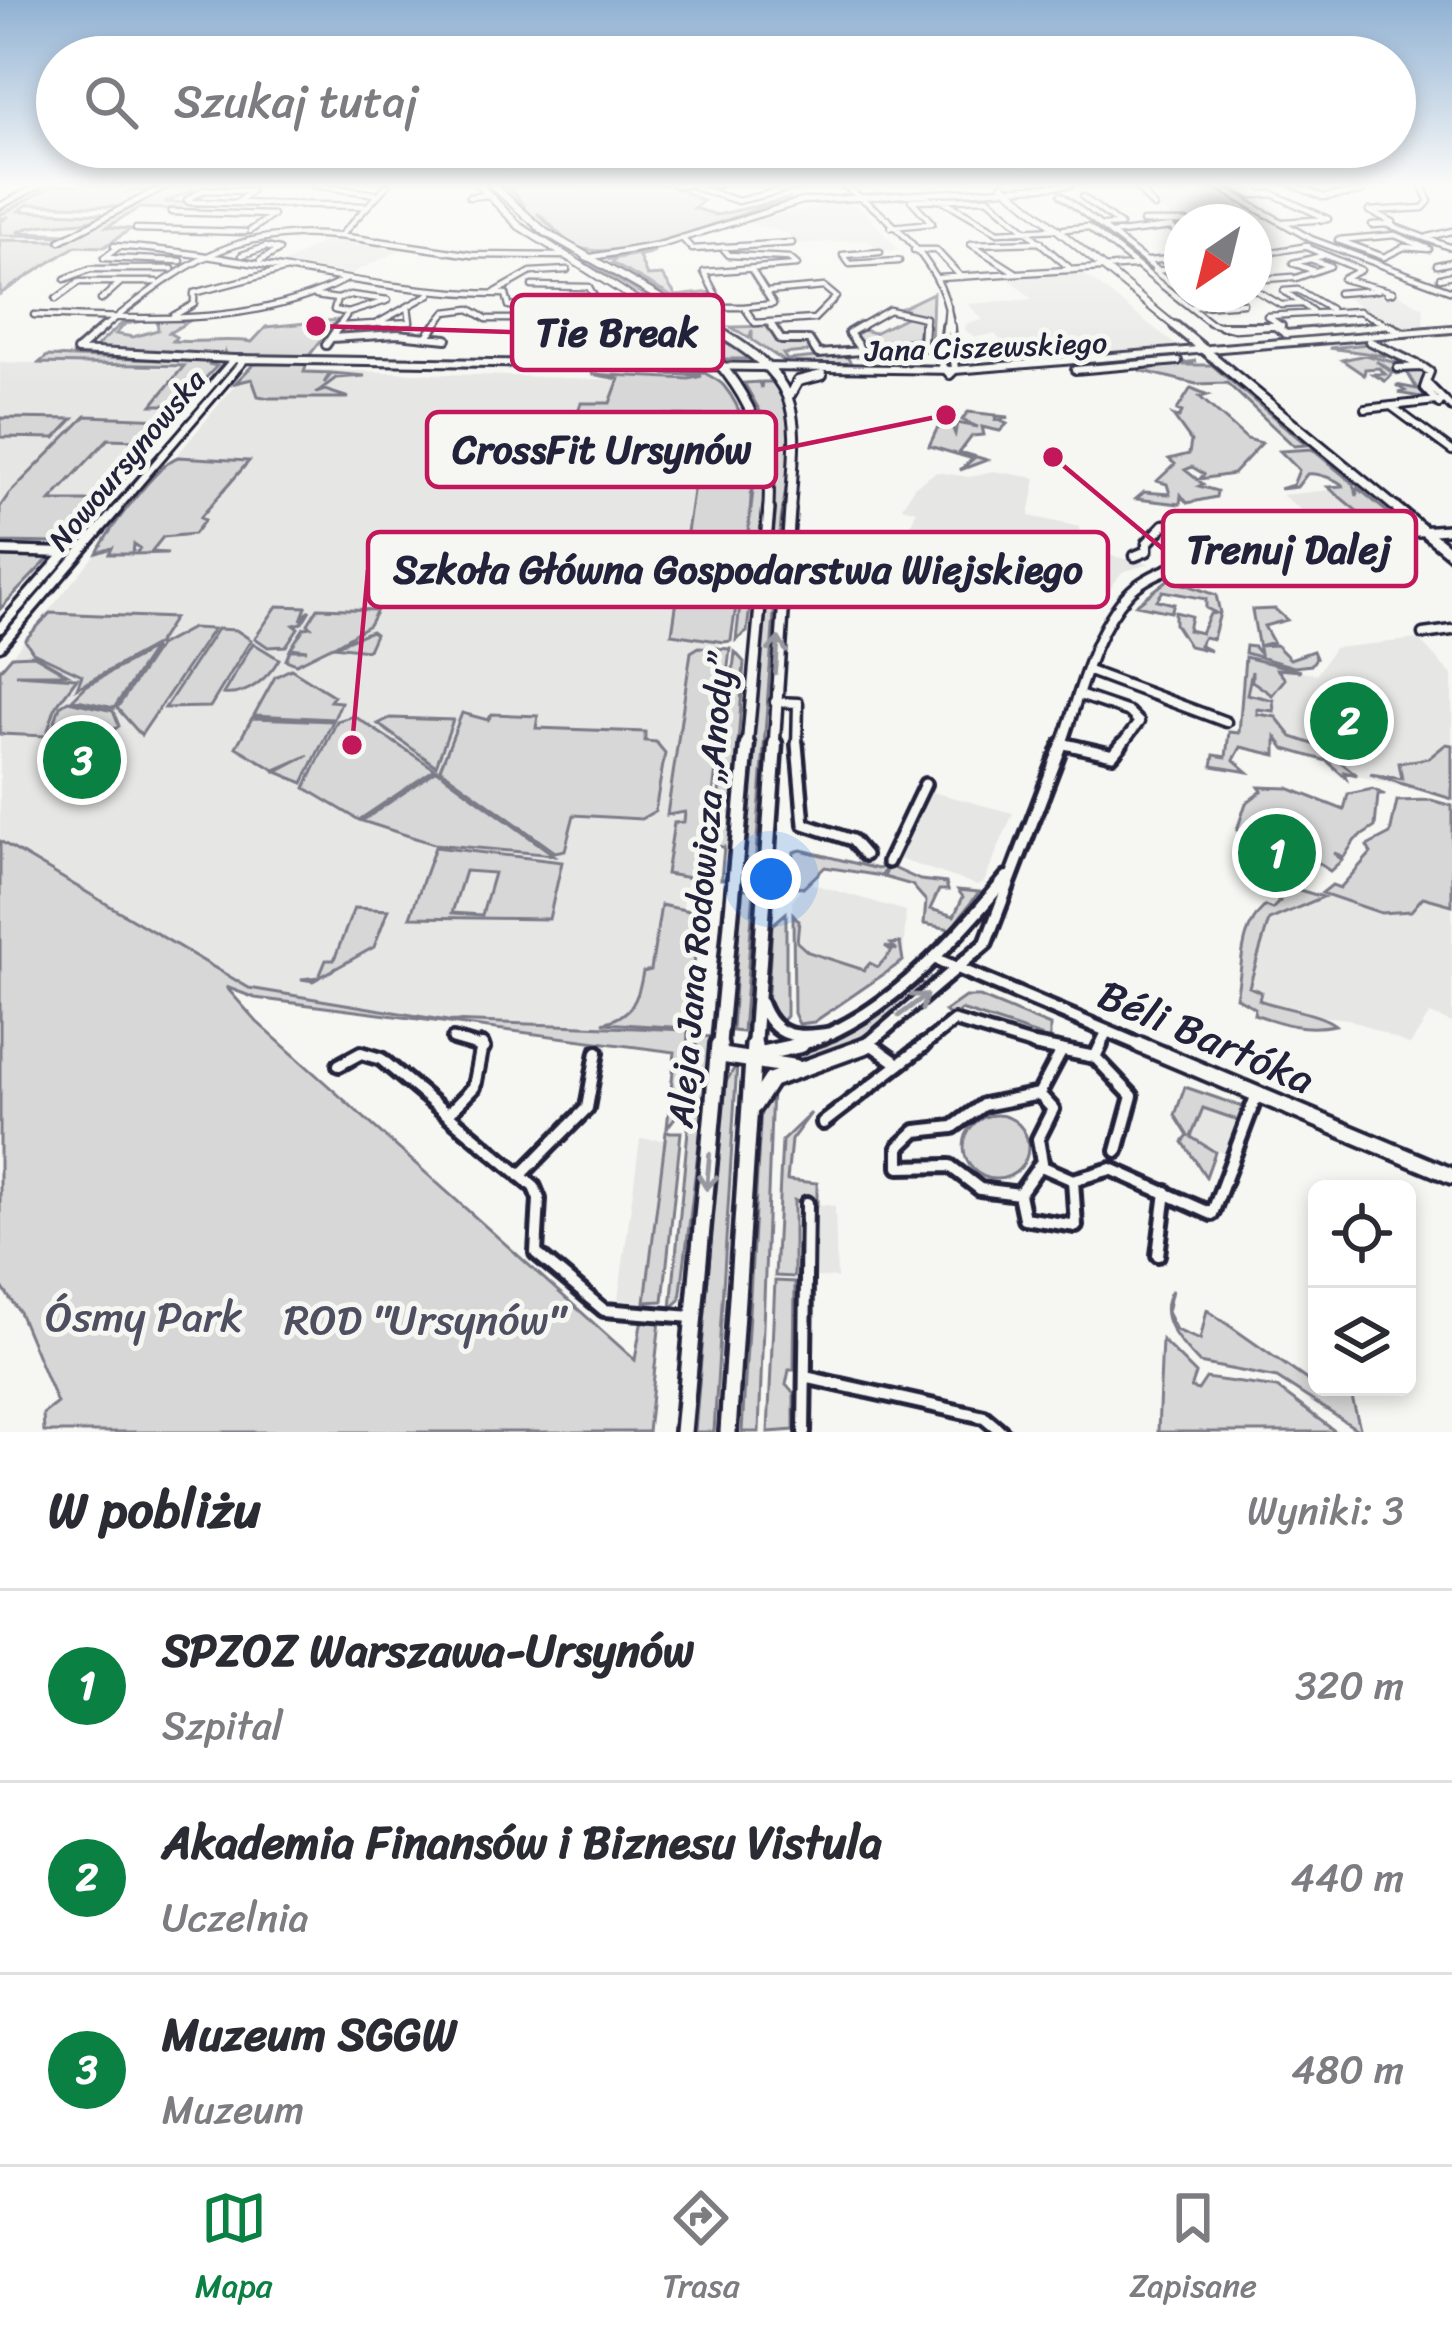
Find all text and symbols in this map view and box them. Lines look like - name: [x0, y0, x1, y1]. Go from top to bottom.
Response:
- search box: [36, 36, 1416, 168]
- text: Szukaj tutaj: [174, 62, 418, 142]
- icon: search: [78, 69, 144, 135]
- north arrow: [1164, 204, 1272, 312]
- callout: Tie Break: [512, 295, 723, 370]
- text: Tie Break: [536, 298, 699, 367]
- street label: Jana Ciszewskiego: [863, 316, 1108, 378]
- street label: Nowoursynowska: [34, 356, 221, 564]
- callout: CrossFit Ursynów: [427, 412, 776, 487]
- text: CrossFit Ursynów: [451, 415, 752, 484]
- callout: Trenuj Dalej: [1163, 511, 1416, 586]
- text: Trenuj Dalej: [1187, 515, 1393, 584]
- callout: Szkoła Główna Gospodarstwa Wiejskiego: [368, 532, 1108, 607]
- text: Szkoła Główna Gospodarstwa Wiejskiego: [392, 535, 1083, 604]
- one-way arrow: [766, 637, 789, 676]
- street label: Aleja Jana Rodowicza „Anody”: [648, 648, 754, 1131]
- pin: 2: [1310, 676, 1388, 766]
- pin: 3: [43, 715, 121, 805]
- pin: 1: [1238, 808, 1316, 898]
- your location: [741, 849, 801, 909]
- street label: Béli Bartóka: [1086, 958, 1326, 1116]
- one-way arrow: [897, 992, 929, 1018]
- one-way arrow: [696, 1152, 719, 1191]
- map controls: [1308, 1180, 1416, 1396]
- button: locate: [1308, 1180, 1416, 1288]
- park label: Ósmy Park: [45, 1280, 243, 1354]
- park label: ROD "Ursynów": [284, 1283, 569, 1357]
- button: layers: [1308, 1288, 1416, 1396]
- text: W pobliżu: [48, 1465, 261, 1555]
- text: Wyniki: 3: [1247, 1476, 1404, 1545]
- text: SPZOZ Warszawa-Ursynów: [162, 1611, 694, 1691]
- text: 1: [79, 1651, 95, 1720]
- text: 320 m: [1295, 1651, 1404, 1720]
- text: Szpital: [162, 1691, 283, 1760]
- text: Akademia Finansów i Biznesu Vistula: [162, 1803, 882, 1883]
- text: 2: [76, 1843, 98, 1912]
- text: 440 m: [1291, 1843, 1404, 1912]
- text: Uczelnia: [162, 1883, 308, 1952]
- text: Muzeum SGGW: [162, 1995, 457, 2075]
- text: 3: [76, 2035, 98, 2104]
- text: 480 m: [1291, 2035, 1404, 2104]
- text: Muzeum: [162, 2075, 304, 2144]
- tab: Mapa: [195, 2185, 272, 2315]
- tab: Trasa: [662, 2185, 740, 2315]
- tab: Zapisane: [1129, 2185, 1257, 2315]

